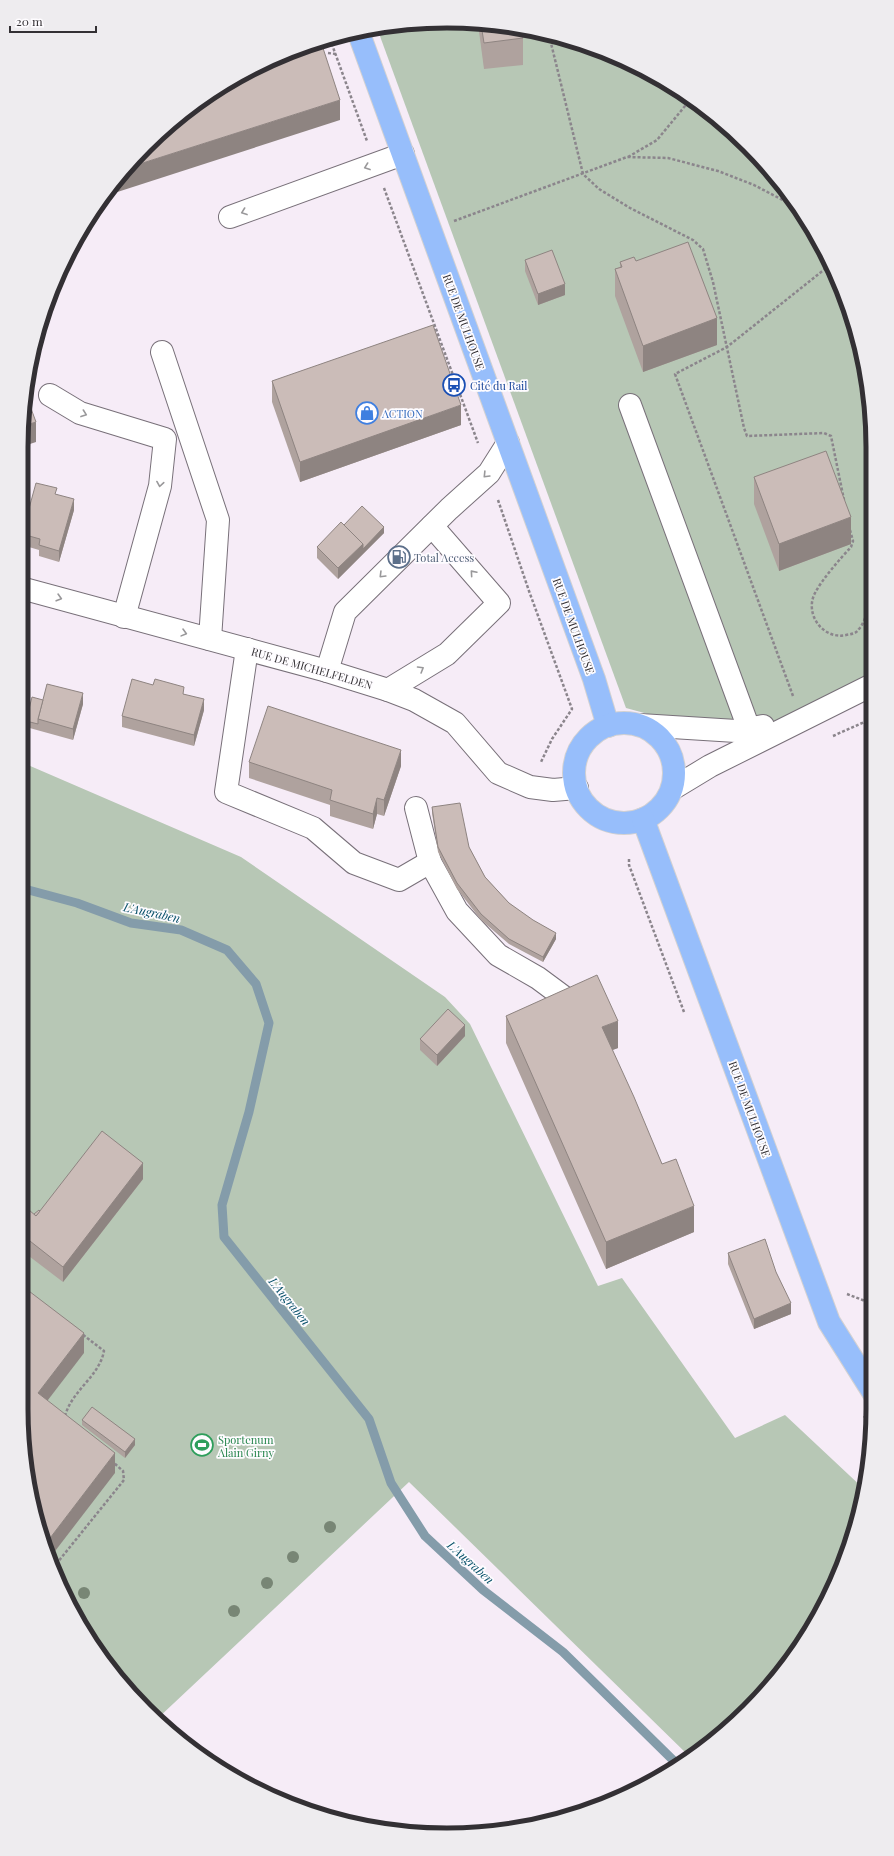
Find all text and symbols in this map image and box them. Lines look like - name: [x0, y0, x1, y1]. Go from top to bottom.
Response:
- scale bar: [10, 8, 96, 34]
- text: 20 m: [16, 13, 43, 29]
- one-way arrow: [363, 163, 370, 171]
- one-way arrow: [241, 207, 248, 216]
- street label: RUE DE MULHOUSE: [440, 272, 488, 372]
- bus stop icon: Cité du Rail: [441, 372, 467, 398]
- place label: Cité du Rail: [470, 378, 528, 393]
- shop icon: ACTION: [354, 400, 380, 426]
- place label: ACTION: [381, 406, 423, 421]
- one-way arrow: [80, 409, 87, 418]
- one-way arrow: [483, 470, 491, 478]
- one-way arrow: [156, 481, 165, 487]
- fuel station icon: Total Access: [386, 544, 412, 570]
- place label: Total Access: [414, 550, 474, 565]
- one-way arrow: [379, 570, 387, 578]
- one-way arrow: [471, 570, 478, 578]
- street label: RUE DE MULHOUSE: [550, 576, 598, 676]
- one-way arrow: [55, 594, 62, 602]
- one-way arrow: [181, 628, 187, 636]
- street label: RUE DE MICHELFELDEN: [250, 644, 375, 693]
- one-way arrow: [417, 667, 424, 674]
- water label: L'Augraben: [121, 898, 182, 926]
- street label: RUE DE MULHOUSE: [726, 1059, 774, 1159]
- water label: L'Augraben: [265, 1273, 314, 1328]
- sports icon: Sportenum Alain Girny: [189, 1432, 215, 1458]
- place label: Sportenum Alain Girny: [217, 1432, 274, 1460]
- water label: L'Augraben: [444, 1536, 498, 1587]

